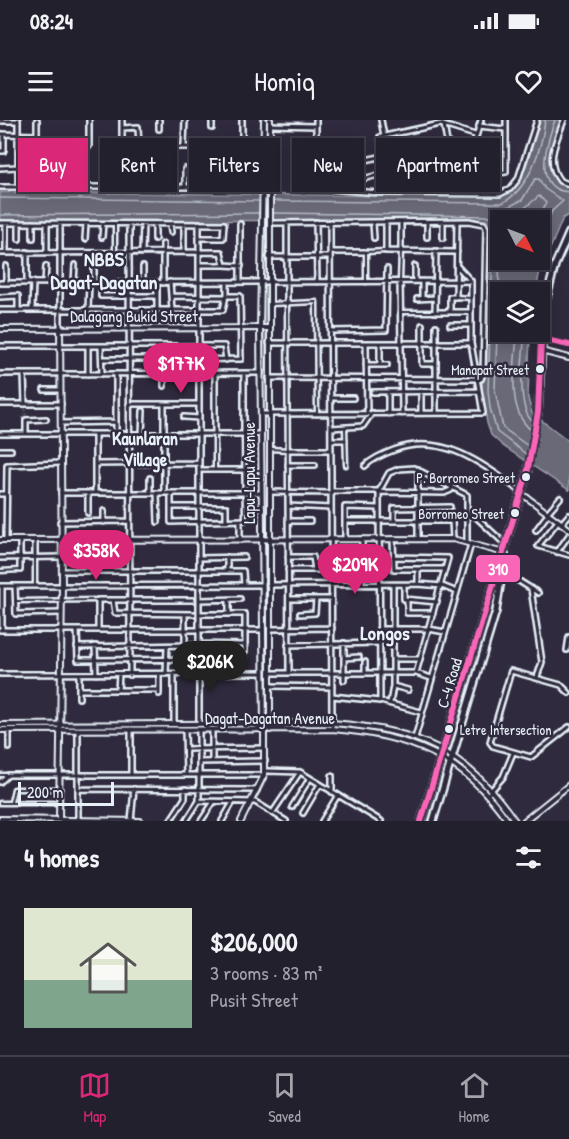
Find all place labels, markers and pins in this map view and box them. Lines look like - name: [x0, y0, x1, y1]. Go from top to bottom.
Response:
- pin: $177K: [139, 343, 223, 394]
- place label: Manapat Street: [451, 360, 529, 380]
- marker: Manapat Street: [534, 363, 546, 375]
- place label: P. Borromeo Street: [416, 468, 515, 487]
- marker: P. Borromeo Street: [520, 471, 532, 483]
- place label: Borromeo Street: [418, 504, 504, 523]
- marker: Borromeo Street: [509, 507, 521, 519]
- pin: $358K: [54, 530, 138, 581]
- pin: $209K: [313, 544, 397, 595]
- pin: $206K: [168, 641, 252, 692]
- place label: Letre Intersection: [460, 720, 552, 739]
- marker: Letre Intersection: [443, 723, 455, 735]

